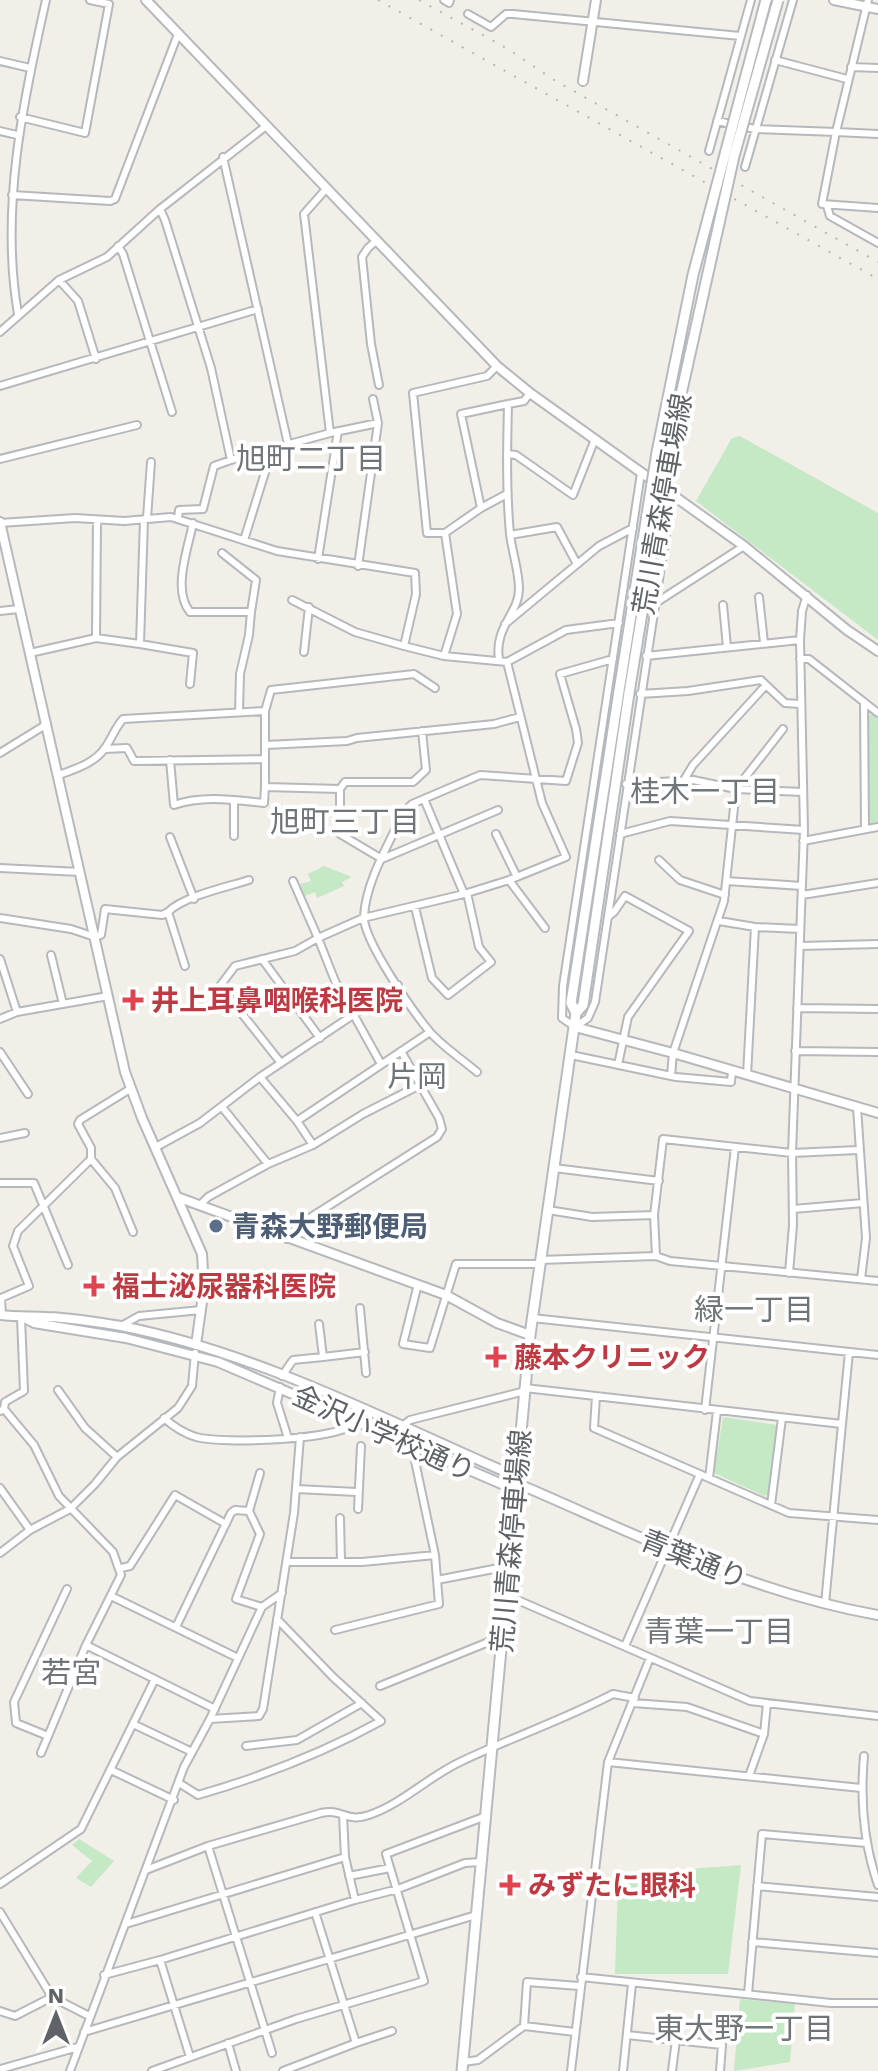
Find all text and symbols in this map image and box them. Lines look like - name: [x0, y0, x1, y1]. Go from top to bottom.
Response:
- street label: 荒川青森停車場線: [627, 391, 698, 617]
- district label: 旭町二丁目: [236, 441, 386, 476]
- district label: 桂木一丁目: [630, 774, 780, 809]
- district label: 旭町三丁目: [270, 804, 420, 839]
- place label: 井上耳鼻咽喉科医院: [151, 984, 403, 1017]
- marker: 井上耳鼻咽喉科医院: [122, 989, 144, 1011]
- district label: 片岡: [387, 1059, 447, 1094]
- place label: 青森大野郵便局: [232, 1210, 428, 1243]
- marker: 青森大野郵便局: [207, 1217, 225, 1235]
- place label: 福士泌尿器科医院: [112, 1270, 336, 1303]
- marker: 福士泌尿器科医院: [83, 1275, 105, 1297]
- district label: 緑一丁目: [694, 1292, 814, 1327]
- place label: 藤本クリニック: [514, 1341, 710, 1374]
- marker: 藤本クリニック: [485, 1346, 507, 1368]
- street label: 金沢小学校通り: [288, 1379, 480, 1488]
- street label: 荒川青森停車場線: [485, 1428, 538, 1654]
- street label: 青葉通り: [636, 1523, 752, 1596]
- district label: 青葉一丁目: [644, 1614, 794, 1649]
- district label: 若宮: [41, 1655, 101, 1690]
- place label: みずたに眼科: [528, 1869, 696, 1902]
- marker: みずたに眼科: [499, 1874, 521, 1896]
- north arrow: [16, 1975, 96, 2055]
- text: N: [48, 1983, 64, 2008]
- district label: 東大野一丁目: [654, 2011, 834, 2046]

